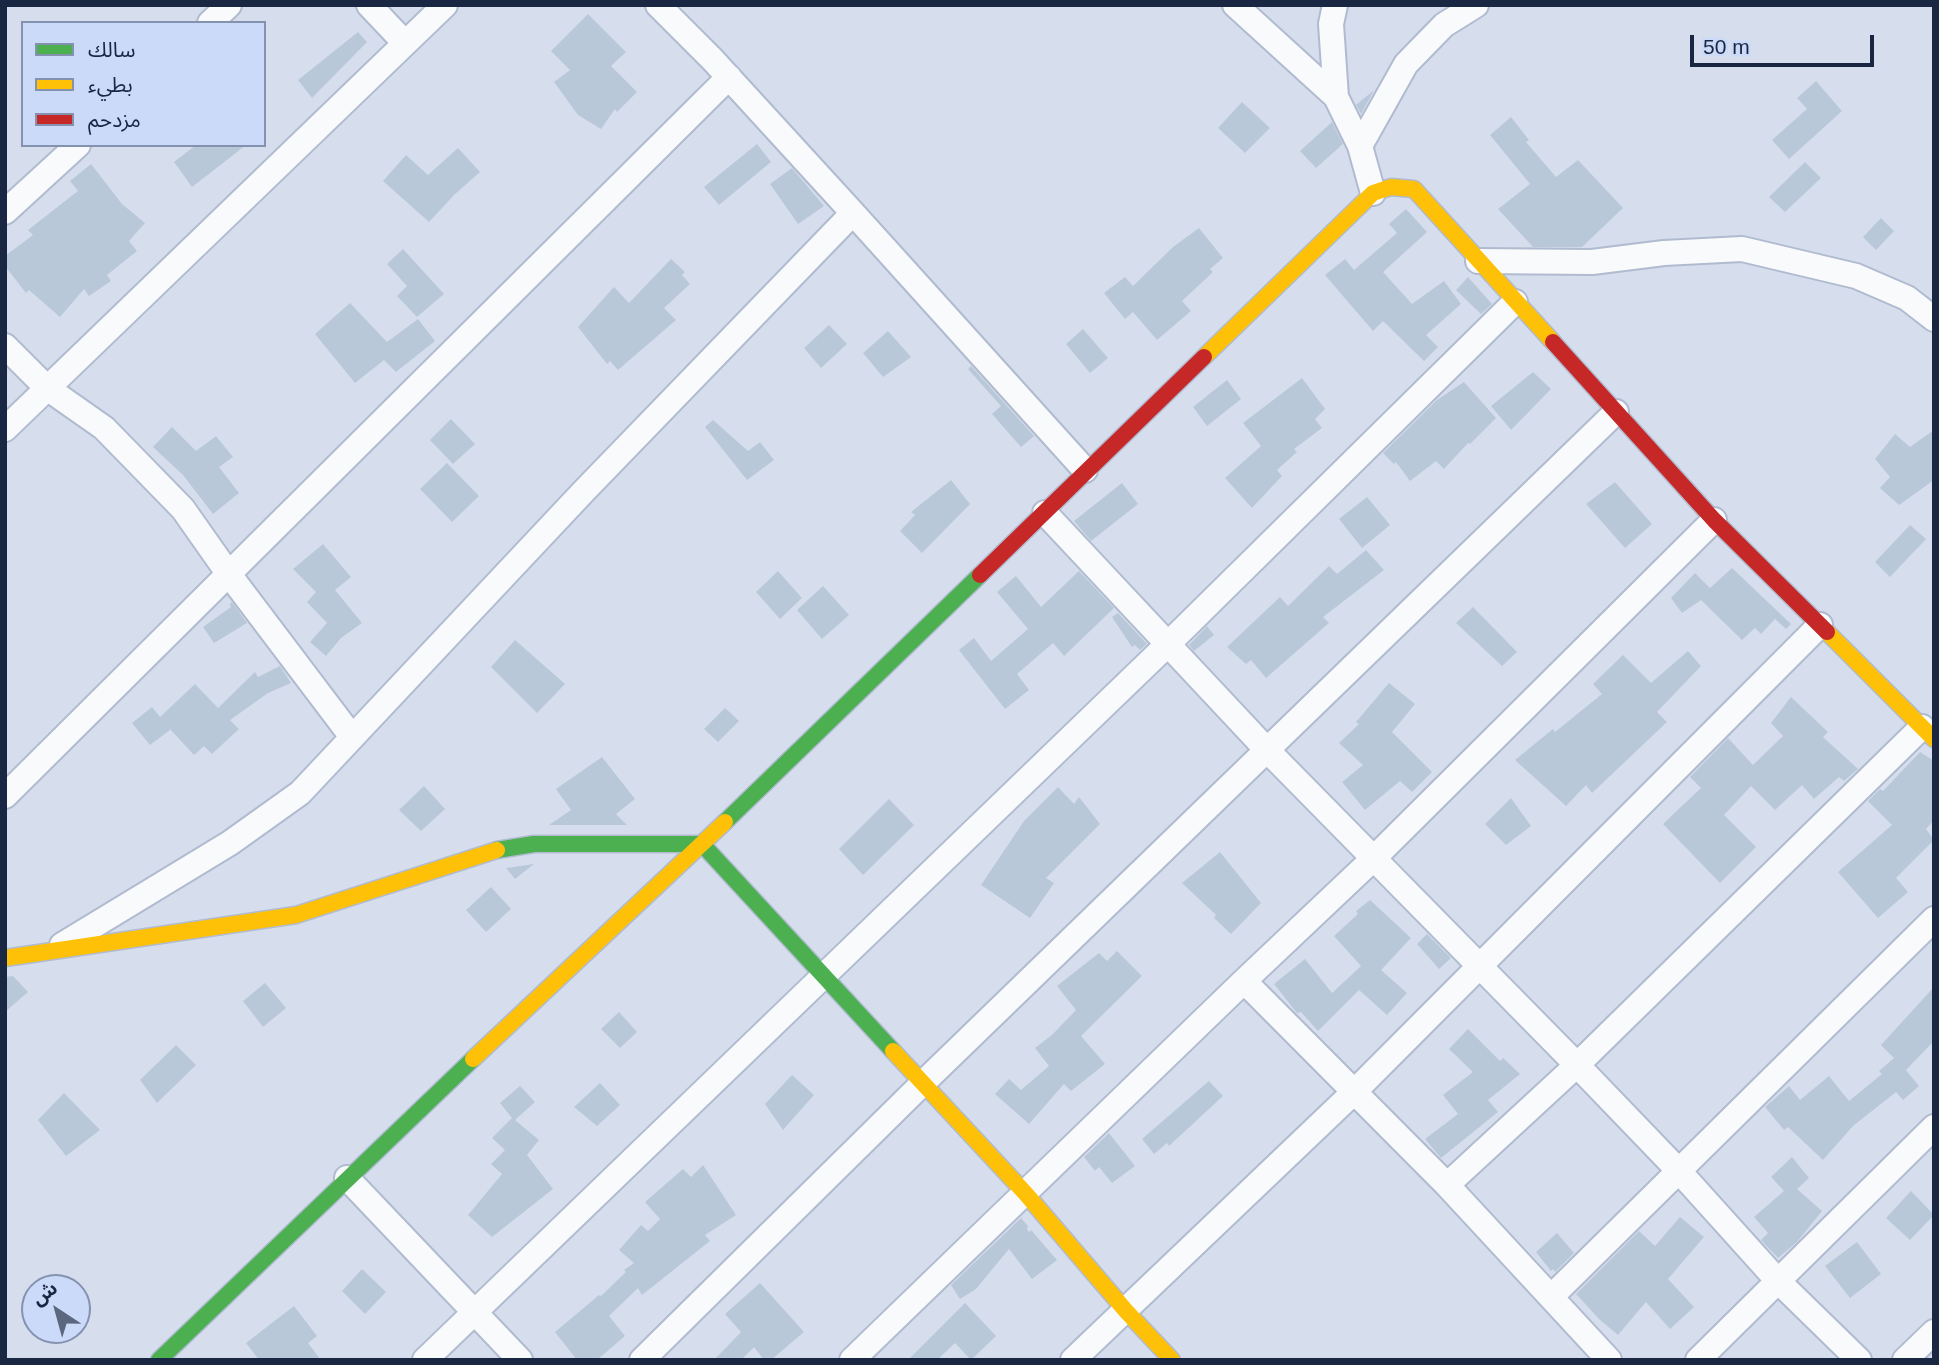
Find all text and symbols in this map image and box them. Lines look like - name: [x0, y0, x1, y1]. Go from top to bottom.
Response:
- legend: [21, 21, 266, 147]
- scale bar: [1694, 21, 1878, 65]
- text: 50 m: [1703, 35, 1750, 58]
- text: سالك: [88, 38, 135, 61]
- text: بطيء: [88, 73, 133, 96]
- text: مزدحم: [88, 108, 141, 131]
- north arrow: [21, 1274, 91, 1344]
- text: ش: [28, 1277, 61, 1309]

